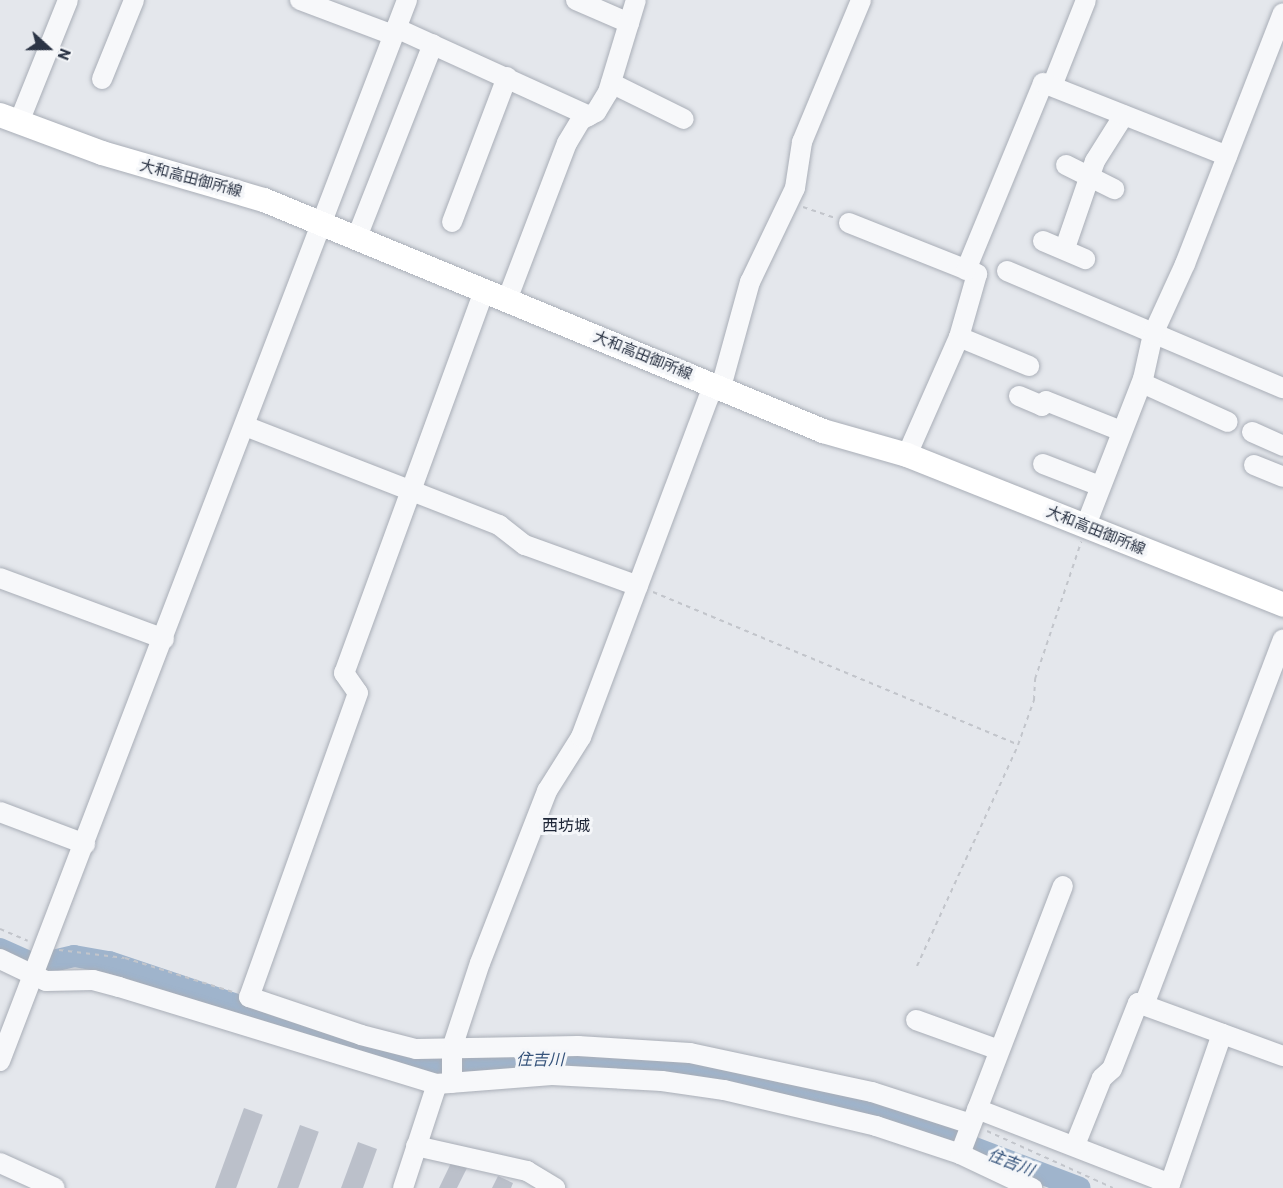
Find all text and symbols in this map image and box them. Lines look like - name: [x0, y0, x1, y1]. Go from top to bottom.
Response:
- north arrow: [18, 18, 78, 78]
- text: N: [54, 46, 76, 63]
- street label: 大和高田御所線: [138, 156, 244, 200]
- street label: 大和高田御所線: [591, 327, 695, 383]
- street label: 大和高田御所線: [1044, 502, 1148, 558]
- district label: 西坊城: [542, 815, 590, 835]
- water label: 住吉川: [516, 1049, 564, 1069]
- water label: 住吉川: [985, 1144, 1037, 1180]

